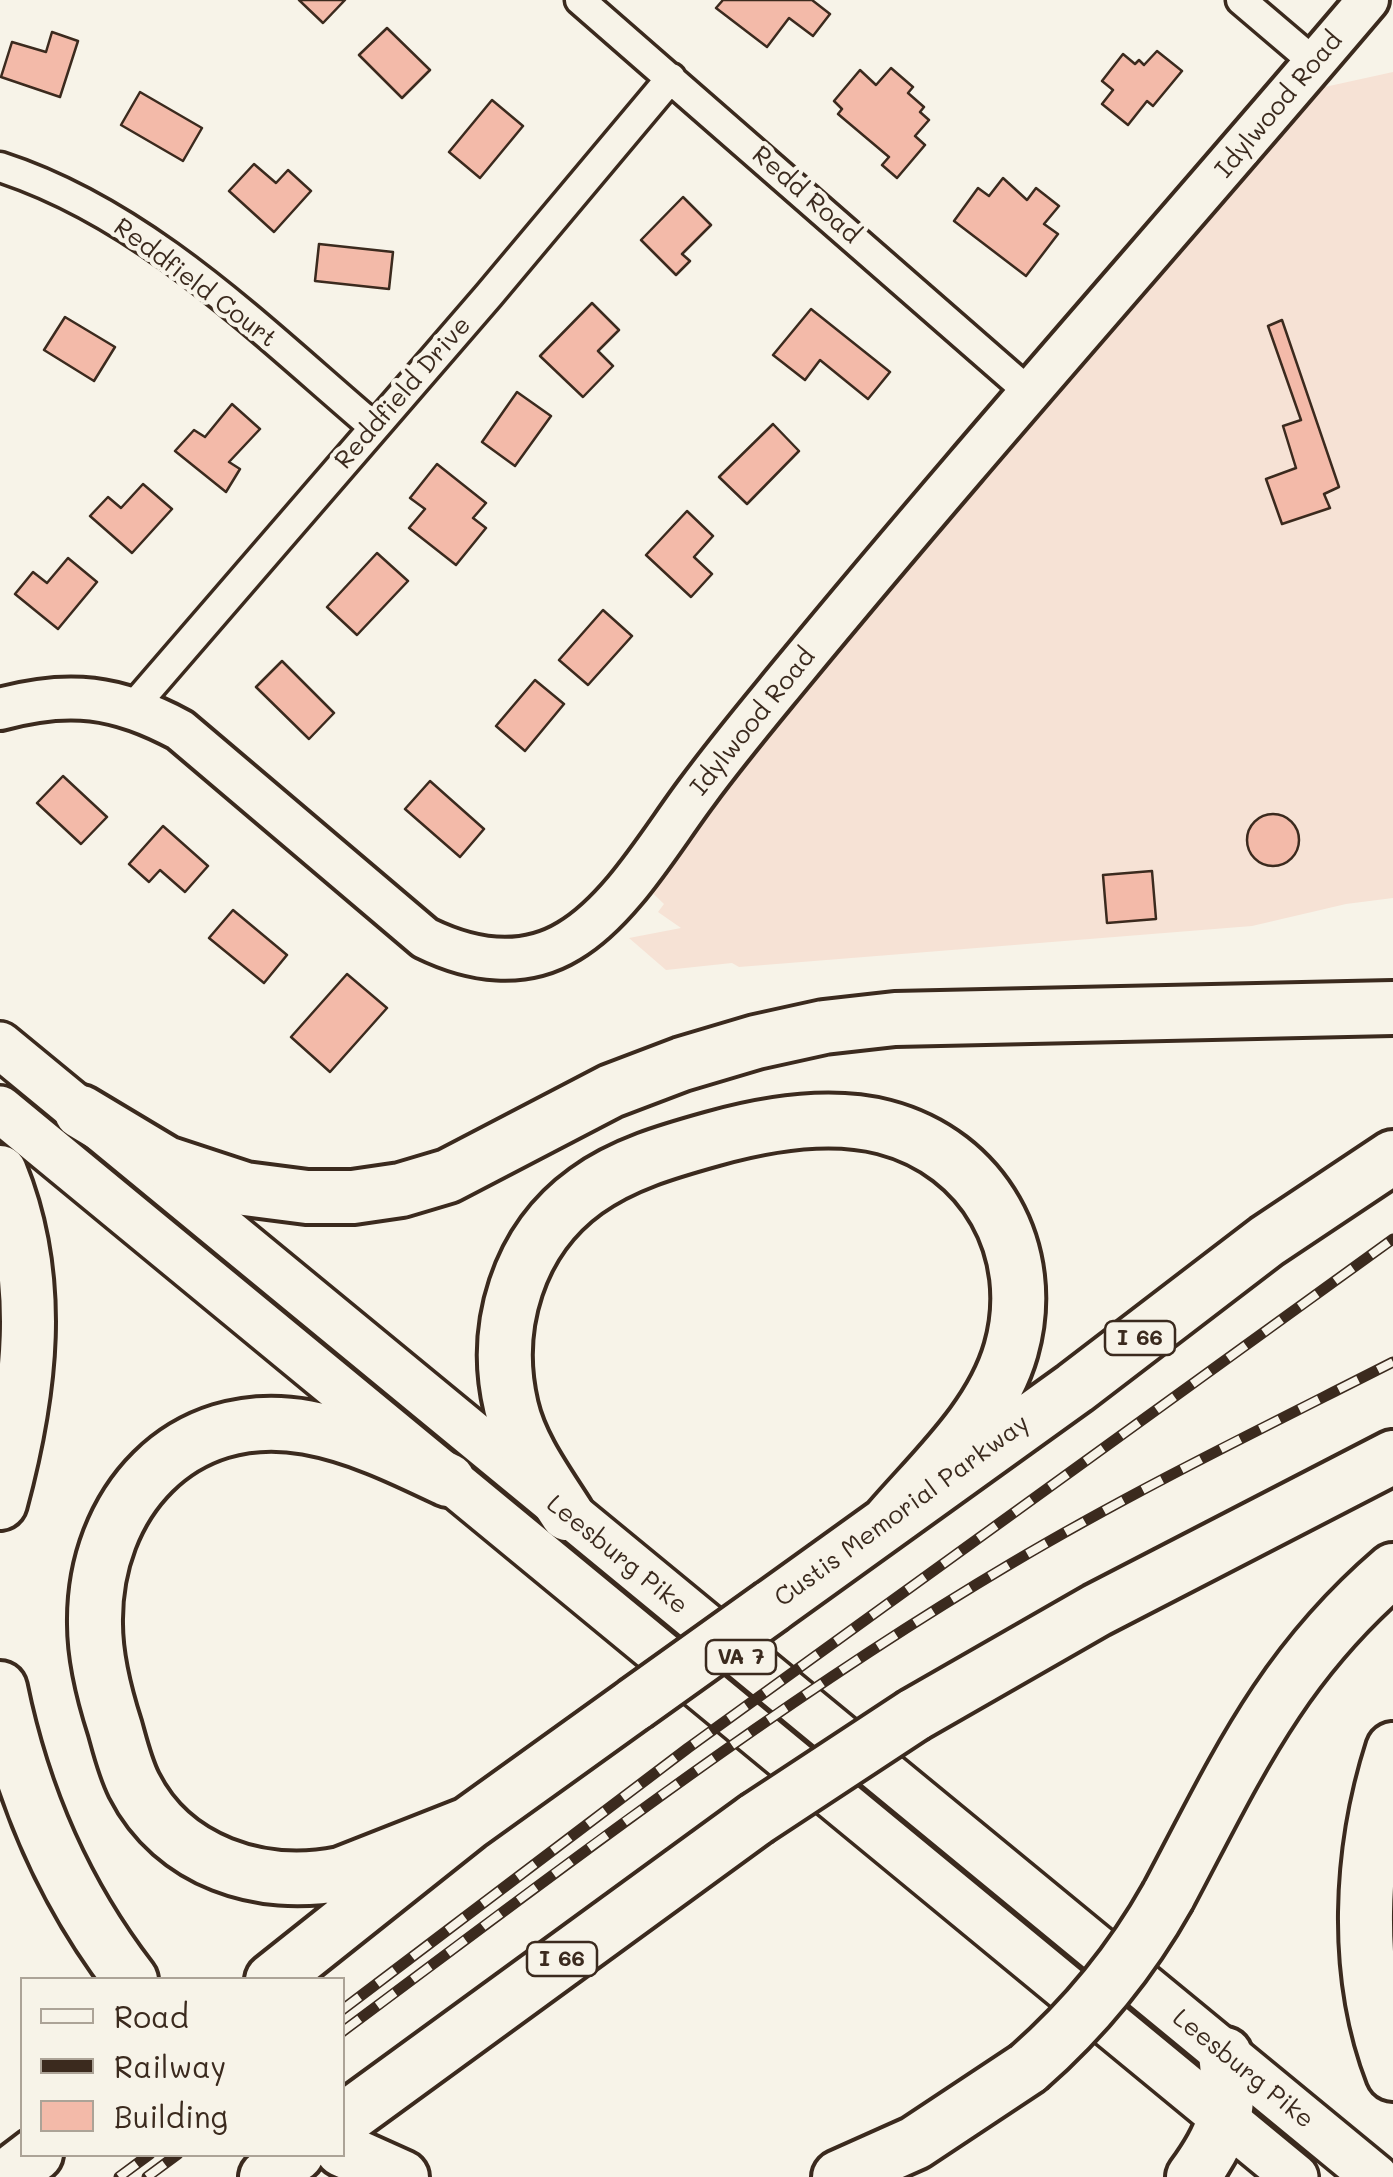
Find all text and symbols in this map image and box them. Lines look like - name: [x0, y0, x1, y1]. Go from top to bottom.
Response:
- street label: Idylwood Road: [1209, 26, 1349, 184]
- street label: Redd Road: [746, 140, 866, 250]
- street label: Reddfield Court: [108, 212, 282, 354]
- street label: Reddfield Drive: [329, 311, 477, 475]
- street label: Idylwood Road: [684, 642, 822, 802]
- road number: I 66: [1105, 1321, 1175, 1355]
- street label: Custis Memorial Parkway: [769, 1409, 1035, 1613]
- street label: Leesburg Pike: [541, 1489, 693, 1621]
- road number: VA 7: [706, 1640, 776, 1674]
- road number: I 66: [527, 1942, 597, 1976]
- legend: [20, 1977, 345, 2157]
- text: Road: [114, 1996, 189, 2036]
- street label: Leesburg Pike: [1167, 2003, 1319, 2135]
- text: Railway: [114, 2046, 226, 2086]
- text: Building: [114, 2096, 228, 2136]

